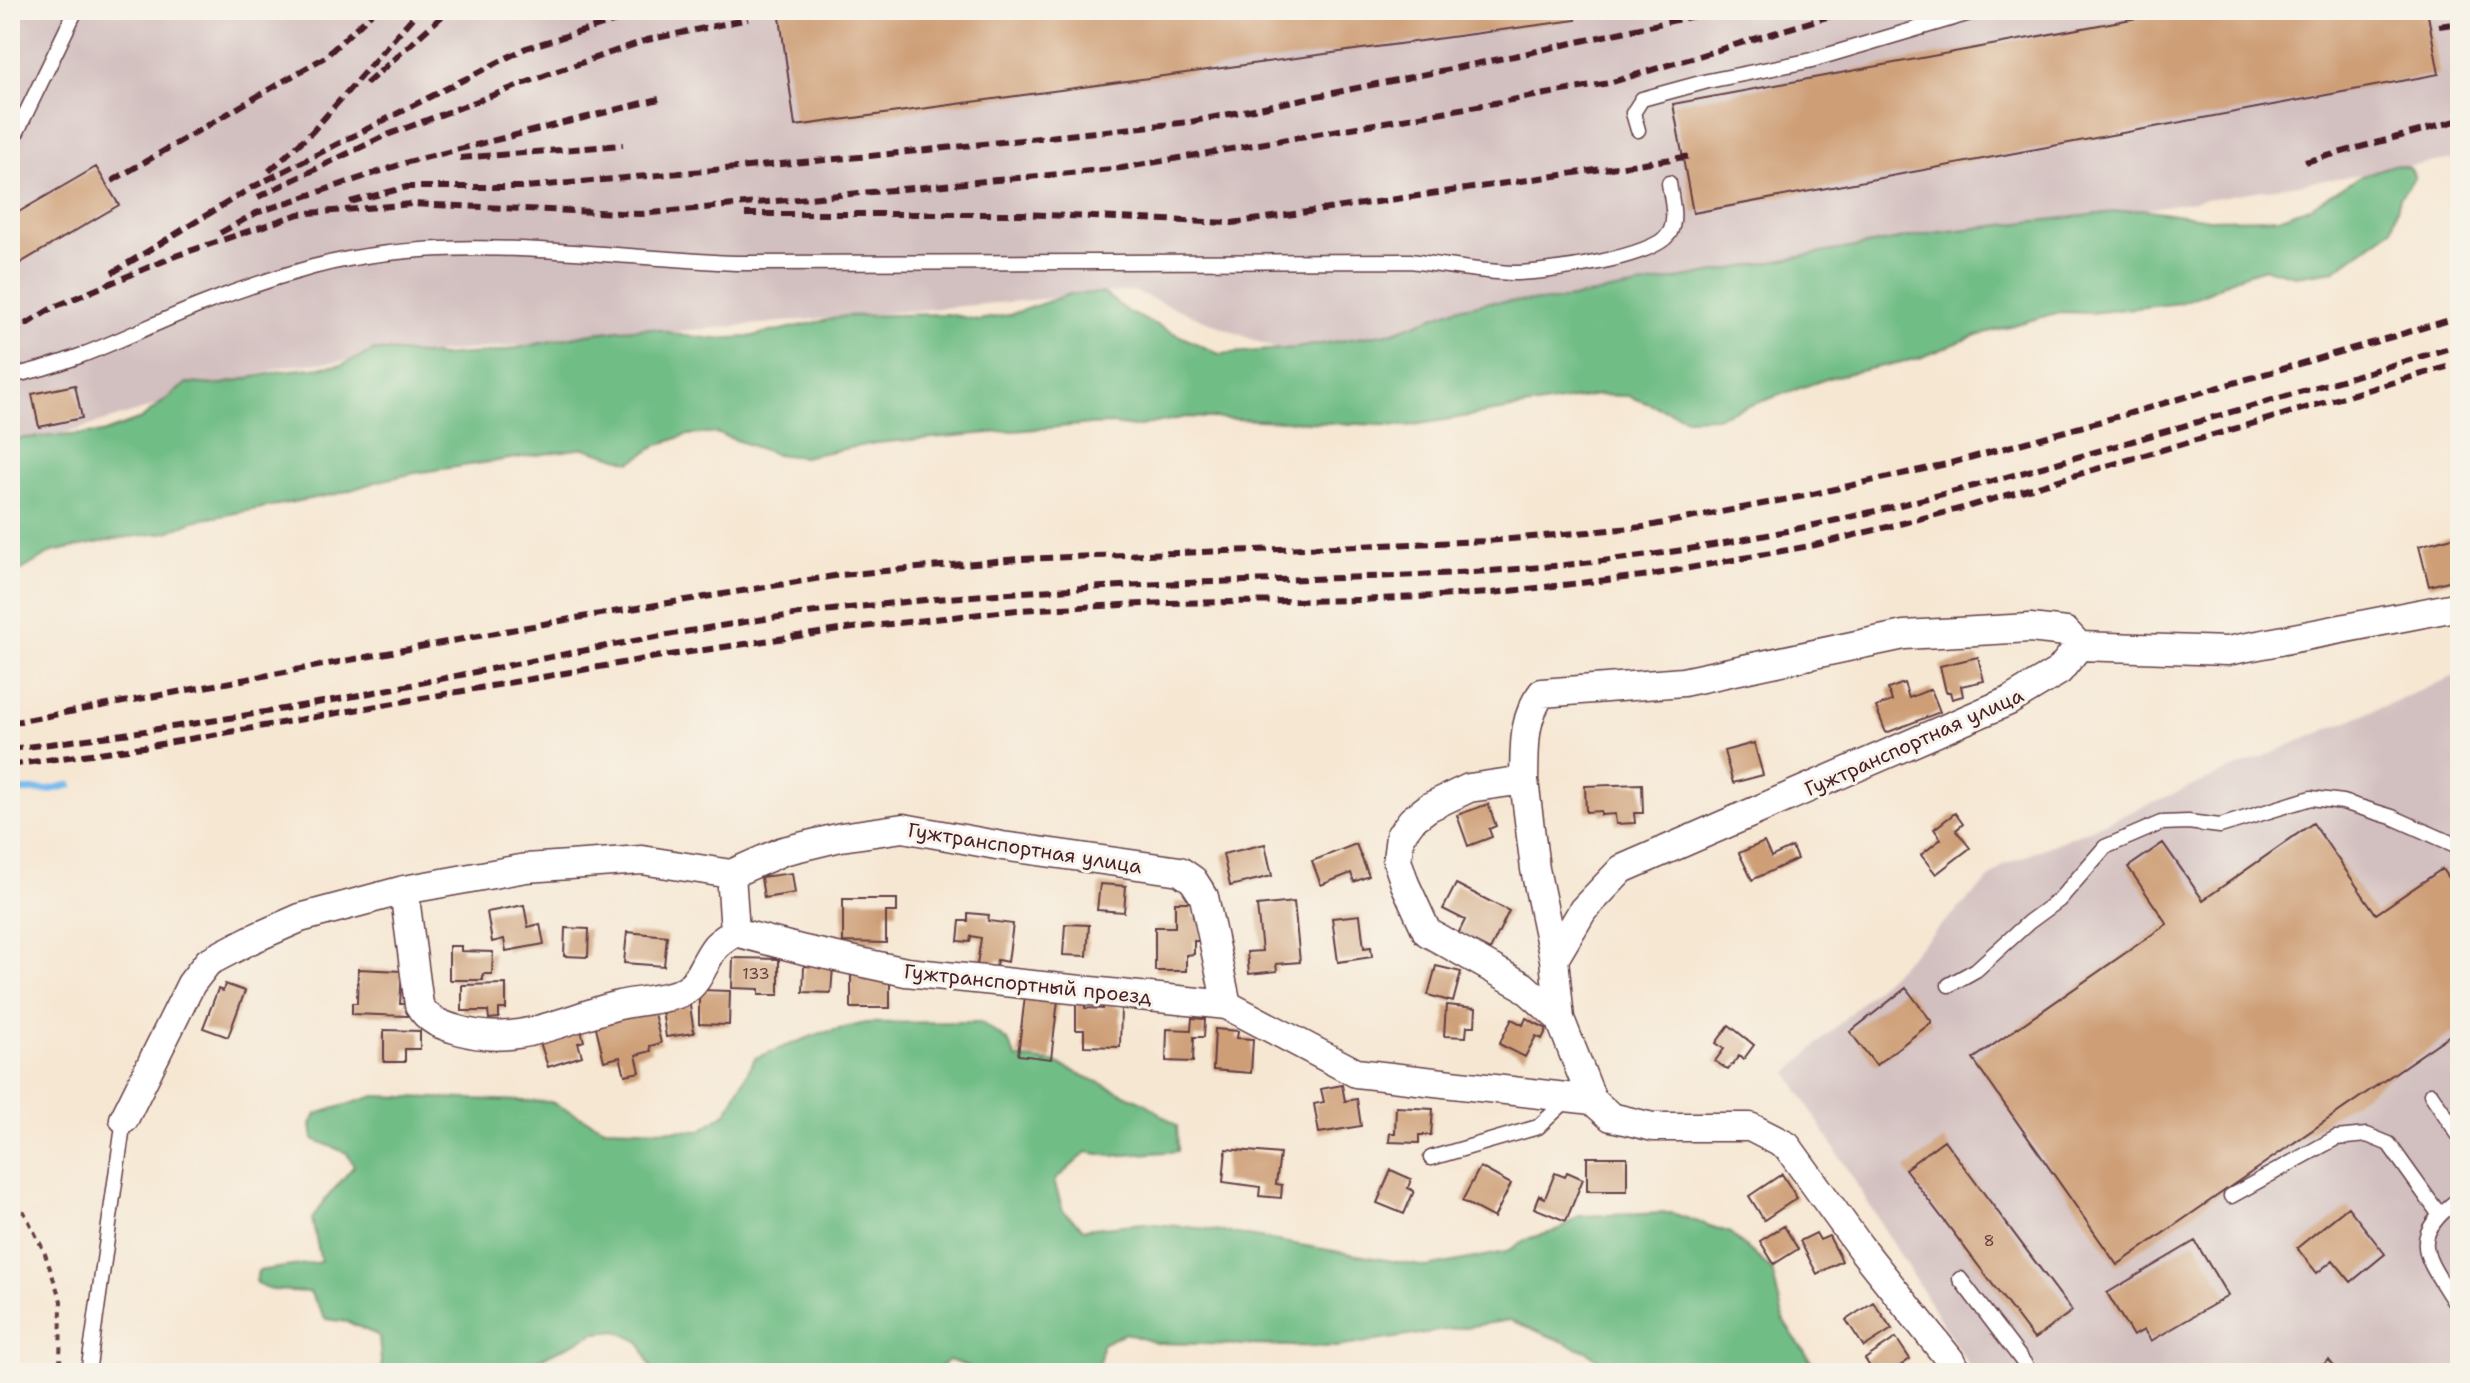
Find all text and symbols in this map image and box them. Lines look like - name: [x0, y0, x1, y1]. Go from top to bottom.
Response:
- street label: Гужтранспортная улица: [1801, 682, 2028, 802]
- street label: Гужтранспортная улица: [906, 817, 1145, 879]
- street label: Гужтранспортный проезд: [903, 958, 1154, 1010]
- house number: 133: [742, 963, 770, 984]
- house number: 8: [1983, 1230, 1995, 1251]

